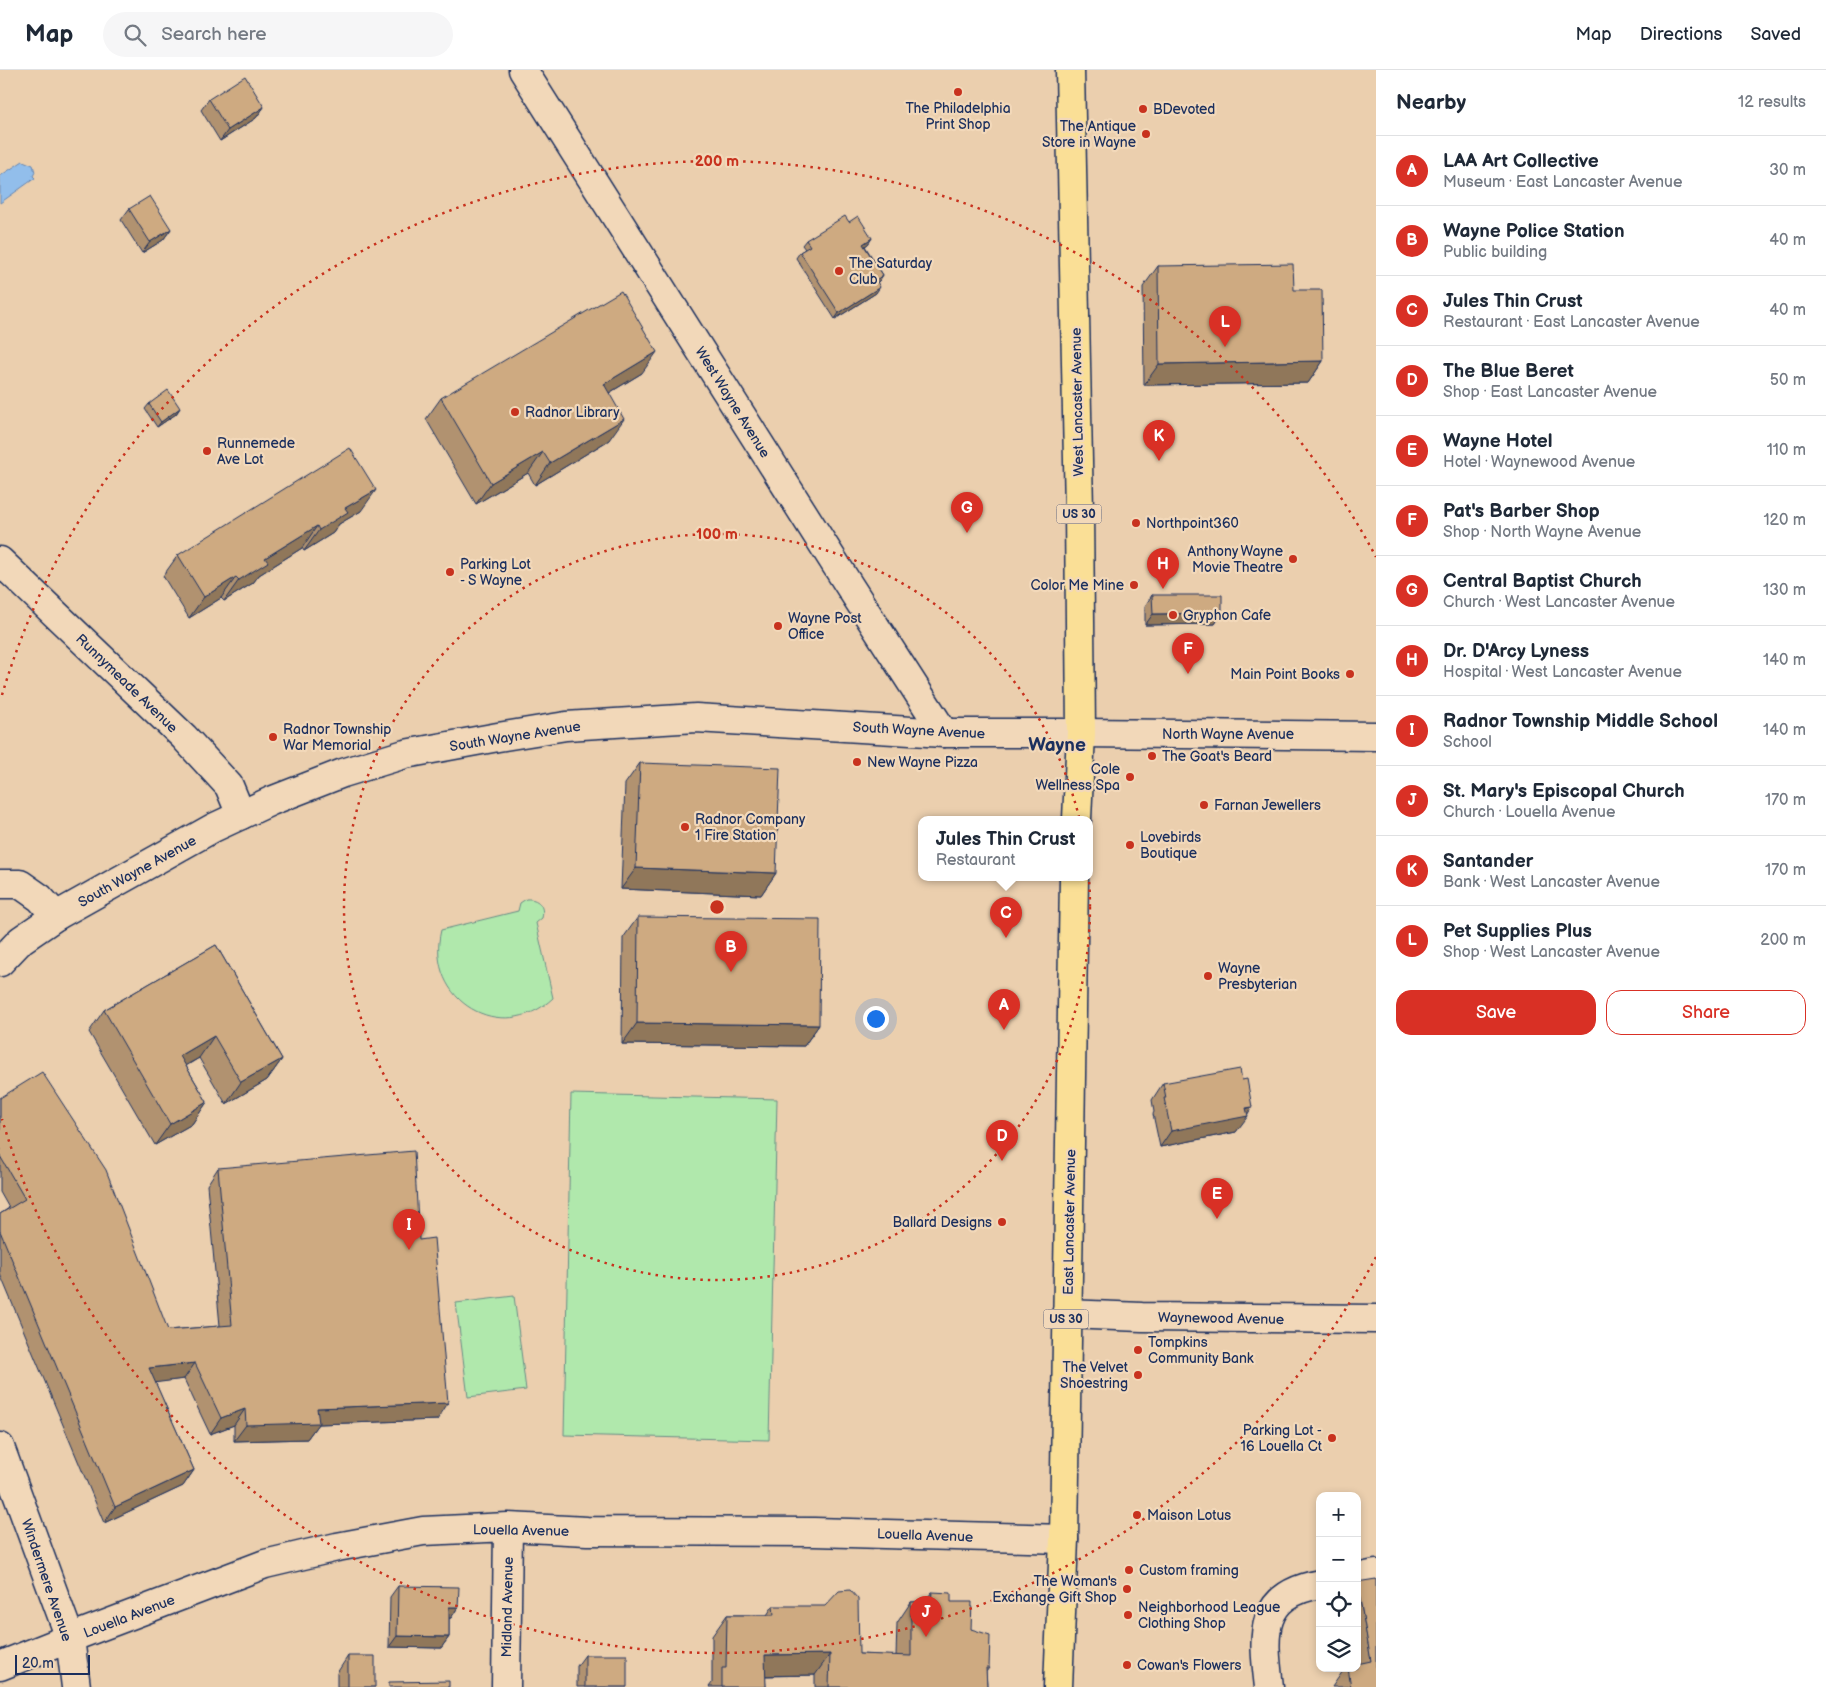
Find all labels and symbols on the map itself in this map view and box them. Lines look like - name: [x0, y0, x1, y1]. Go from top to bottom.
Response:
- marker: The Philadelphia Print Shop: [952, 86, 964, 98]
- place label: The Philadelphia Print Shop: [905, 100, 1011, 133]
- place label: BDevoted: [1153, 101, 1215, 118]
- marker: BDevoted: [1137, 103, 1149, 115]
- place label: The Antique Store in Wayne: [1042, 118, 1136, 151]
- marker: The Antique Store in Wayne: [1140, 128, 1152, 140]
- text: 200 m: [695, 152, 739, 171]
- place label: The Saturday Club: [849, 255, 933, 288]
- marker: The Saturday Club: [833, 265, 845, 277]
- pin: L: [1209, 306, 1241, 347]
- street label: West Lancaster Avenue: [1068, 327, 1087, 477]
- street label: West Wayne Avenue: [691, 344, 774, 461]
- place label: Radnor Library: [525, 404, 620, 421]
- marker: Radnor Library: [509, 406, 521, 418]
- pin: K: [1143, 420, 1175, 461]
- place label: Runnemede Ave Lot: [217, 435, 295, 468]
- marker: Runnemede Ave Lot: [201, 445, 213, 457]
- pin: G: [951, 492, 983, 533]
- road number: US 30: [1056, 504, 1102, 524]
- place label: Northpoint360: [1146, 515, 1239, 532]
- marker: Northpoint360: [1130, 517, 1142, 529]
- text: 100 m: [696, 525, 738, 544]
- place label: Anthony Wayne Movie Theatre: [1188, 543, 1283, 576]
- pin: H: [1147, 548, 1179, 589]
- marker: Anthony Wayne Movie Theatre: [1287, 553, 1299, 565]
- place label: Parking Lot - S Wayne: [460, 556, 532, 589]
- marker: Parking Lot - S Wayne: [444, 566, 456, 578]
- place label: Color Me Mine: [1031, 577, 1124, 594]
- marker: Color Me Mine: [1128, 579, 1140, 591]
- place label: Gryphon Cafe: [1183, 607, 1271, 624]
- marker: Gryphon Cafe: [1167, 609, 1179, 621]
- place label: Wayne Post Office: [788, 610, 862, 643]
- marker: Wayne Post Office: [772, 620, 784, 632]
- street label: Runnymeade Avenue: [72, 630, 181, 736]
- pin: F: [1172, 633, 1204, 674]
- place label: Main Point Books: [1230, 666, 1340, 683]
- marker: Main Point Books: [1344, 668, 1356, 680]
- street label: South Wayne Avenue: [448, 718, 582, 755]
- street label: South Wayne Avenue: [852, 719, 986, 742]
- place label: Radnor Township War Memorial: [283, 721, 391, 754]
- street label: North Wayne Avenue: [1162, 726, 1294, 743]
- marker: Radnor Township War Memorial: [267, 731, 279, 743]
- district label: Wayne: [1028, 734, 1086, 757]
- place label: The Goat's Beard: [1162, 748, 1272, 765]
- marker: The Goat's Beard: [1146, 750, 1158, 762]
- place label: New Wayne Pizza: [867, 754, 978, 771]
- marker: New Wayne Pizza: [851, 756, 863, 768]
- place label: Cole Wellness Spa: [1035, 761, 1120, 794]
- marker: Cole Wellness Spa: [1124, 771, 1136, 783]
- place label: Farnan Jewellers: [1214, 797, 1321, 814]
- marker: Farnan Jewellers: [1198, 799, 1210, 811]
- place label: Radnor Company 1 Fire Station: [695, 811, 806, 844]
- marker: Radnor Company 1 Fire Station: [679, 821, 691, 833]
- place label: Lovebirds Boutique: [1140, 829, 1201, 862]
- street label: South Wayne Avenue: [75, 832, 199, 911]
- marker: Lovebirds Boutique: [1124, 839, 1136, 851]
- pin: C: [990, 897, 1022, 938]
- centre of rings: [708, 898, 726, 916]
- pin: B: [715, 931, 747, 972]
- place label: Wayne Presbyterian: [1218, 960, 1297, 993]
- marker: Wayne Presbyterian: [1202, 970, 1214, 982]
- pin: A: [988, 989, 1020, 1030]
- your location: [863, 1006, 889, 1032]
- pin: D: [986, 1120, 1018, 1161]
- street label: East Lancaster Avenue: [1060, 1149, 1079, 1295]
- pin: E: [1201, 1178, 1233, 1219]
- pin: I: [393, 1209, 425, 1250]
- place label: Ballard Designs: [892, 1214, 992, 1231]
- marker: Ballard Designs: [996, 1216, 1008, 1228]
- street label: Waynewood Avenue: [1158, 1309, 1284, 1328]
- road number: US 30: [1044, 1310, 1088, 1328]
- place label: Tompkins Community Bank: [1148, 1334, 1254, 1367]
- marker: Tompkins Community Bank: [1132, 1344, 1144, 1356]
- place label: The Velvet Shoestring: [1060, 1359, 1129, 1392]
- marker: The Velvet Shoestring: [1132, 1369, 1144, 1381]
- place label: Parking Lot - 16 Louella Ct: [1241, 1422, 1323, 1455]
- marker: Parking Lot - 16 Louella Ct: [1326, 1432, 1338, 1444]
- place label: Maison Lotus: [1147, 1507, 1231, 1524]
- marker: Maison Lotus: [1131, 1509, 1143, 1521]
- street label: Windermere Avenue: [18, 1517, 75, 1644]
- street label: Louella Avenue: [473, 1521, 569, 1540]
- street label: Louella Avenue: [877, 1525, 973, 1546]
- street label: Midland Avenue: [498, 1556, 517, 1658]
- place label: Custom framing: [1139, 1562, 1239, 1579]
- marker: Custom framing: [1123, 1564, 1135, 1576]
- place label: The Woman's Exchange Gift Shop: [992, 1573, 1117, 1606]
- marker: The Woman's Exchange Gift Shop: [1121, 1583, 1133, 1595]
- street label: Louella Avenue: [81, 1591, 177, 1642]
- pin: J: [910, 1596, 942, 1637]
- place label: Neighborhood League Clothing Shop: [1138, 1599, 1280, 1632]
- marker: Neighborhood League Clothing Shop: [1122, 1609, 1134, 1621]
- scale bar: [15, 1652, 90, 1675]
- place label: Cowan's Flowers: [1137, 1657, 1241, 1674]
- marker: Cowan's Flowers: [1121, 1659, 1133, 1671]

